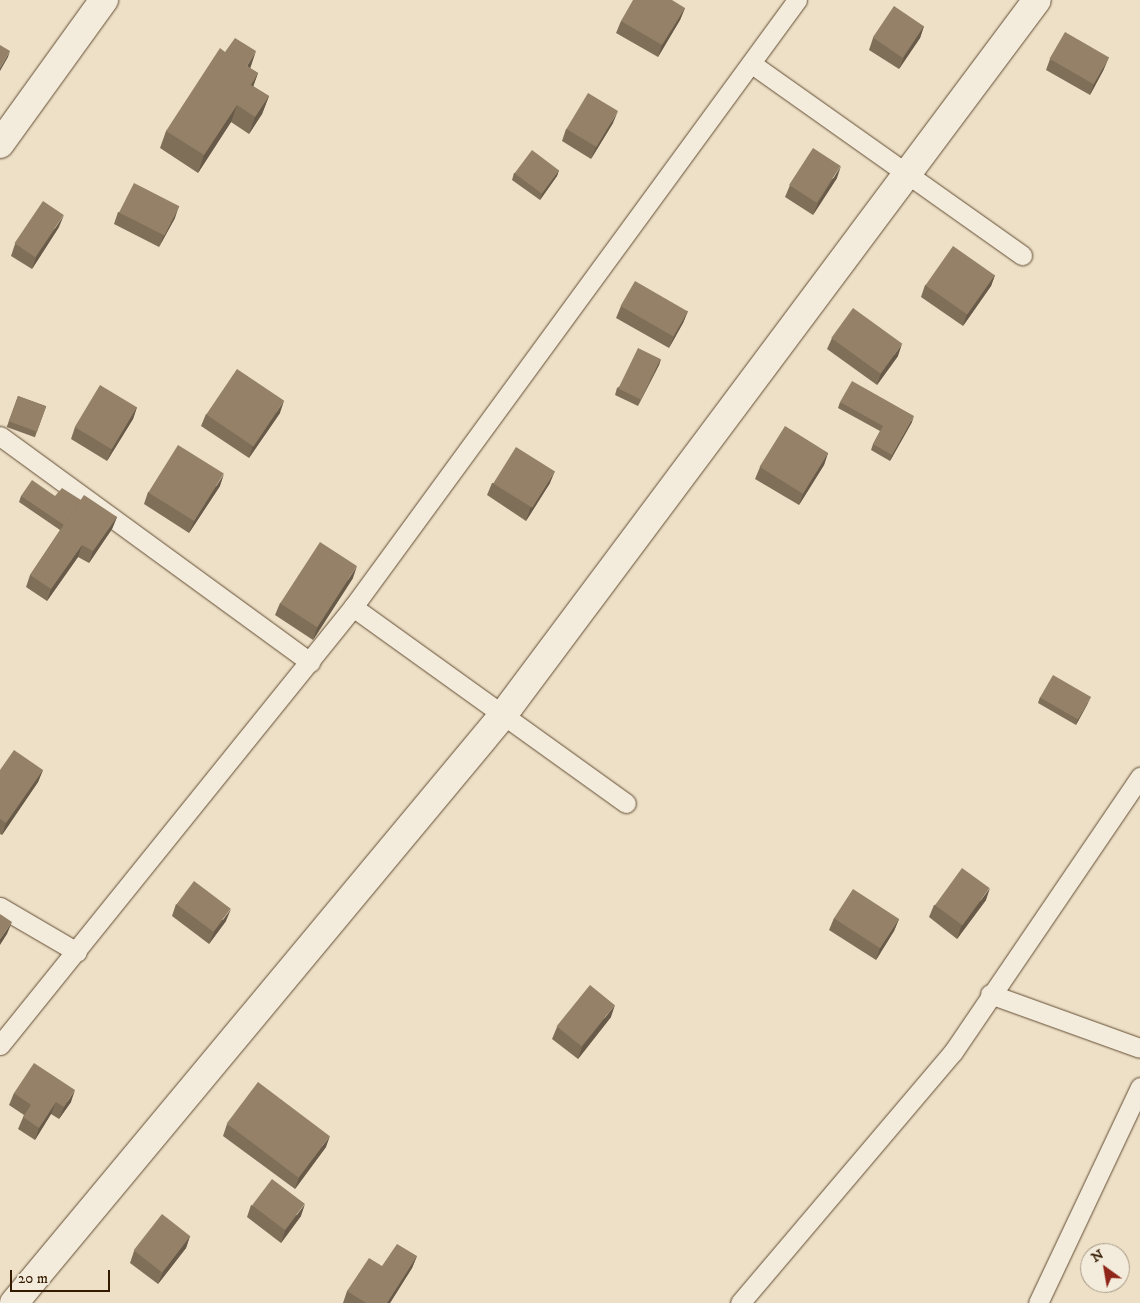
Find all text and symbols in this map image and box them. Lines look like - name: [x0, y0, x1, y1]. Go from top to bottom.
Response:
- north arrow: [1080, 1243, 1130, 1293]
- text: N: [1088, 1245, 1107, 1267]
- scale bar: [12, 1260, 112, 1292]
- text: 20 m: [18, 1269, 48, 1288]

